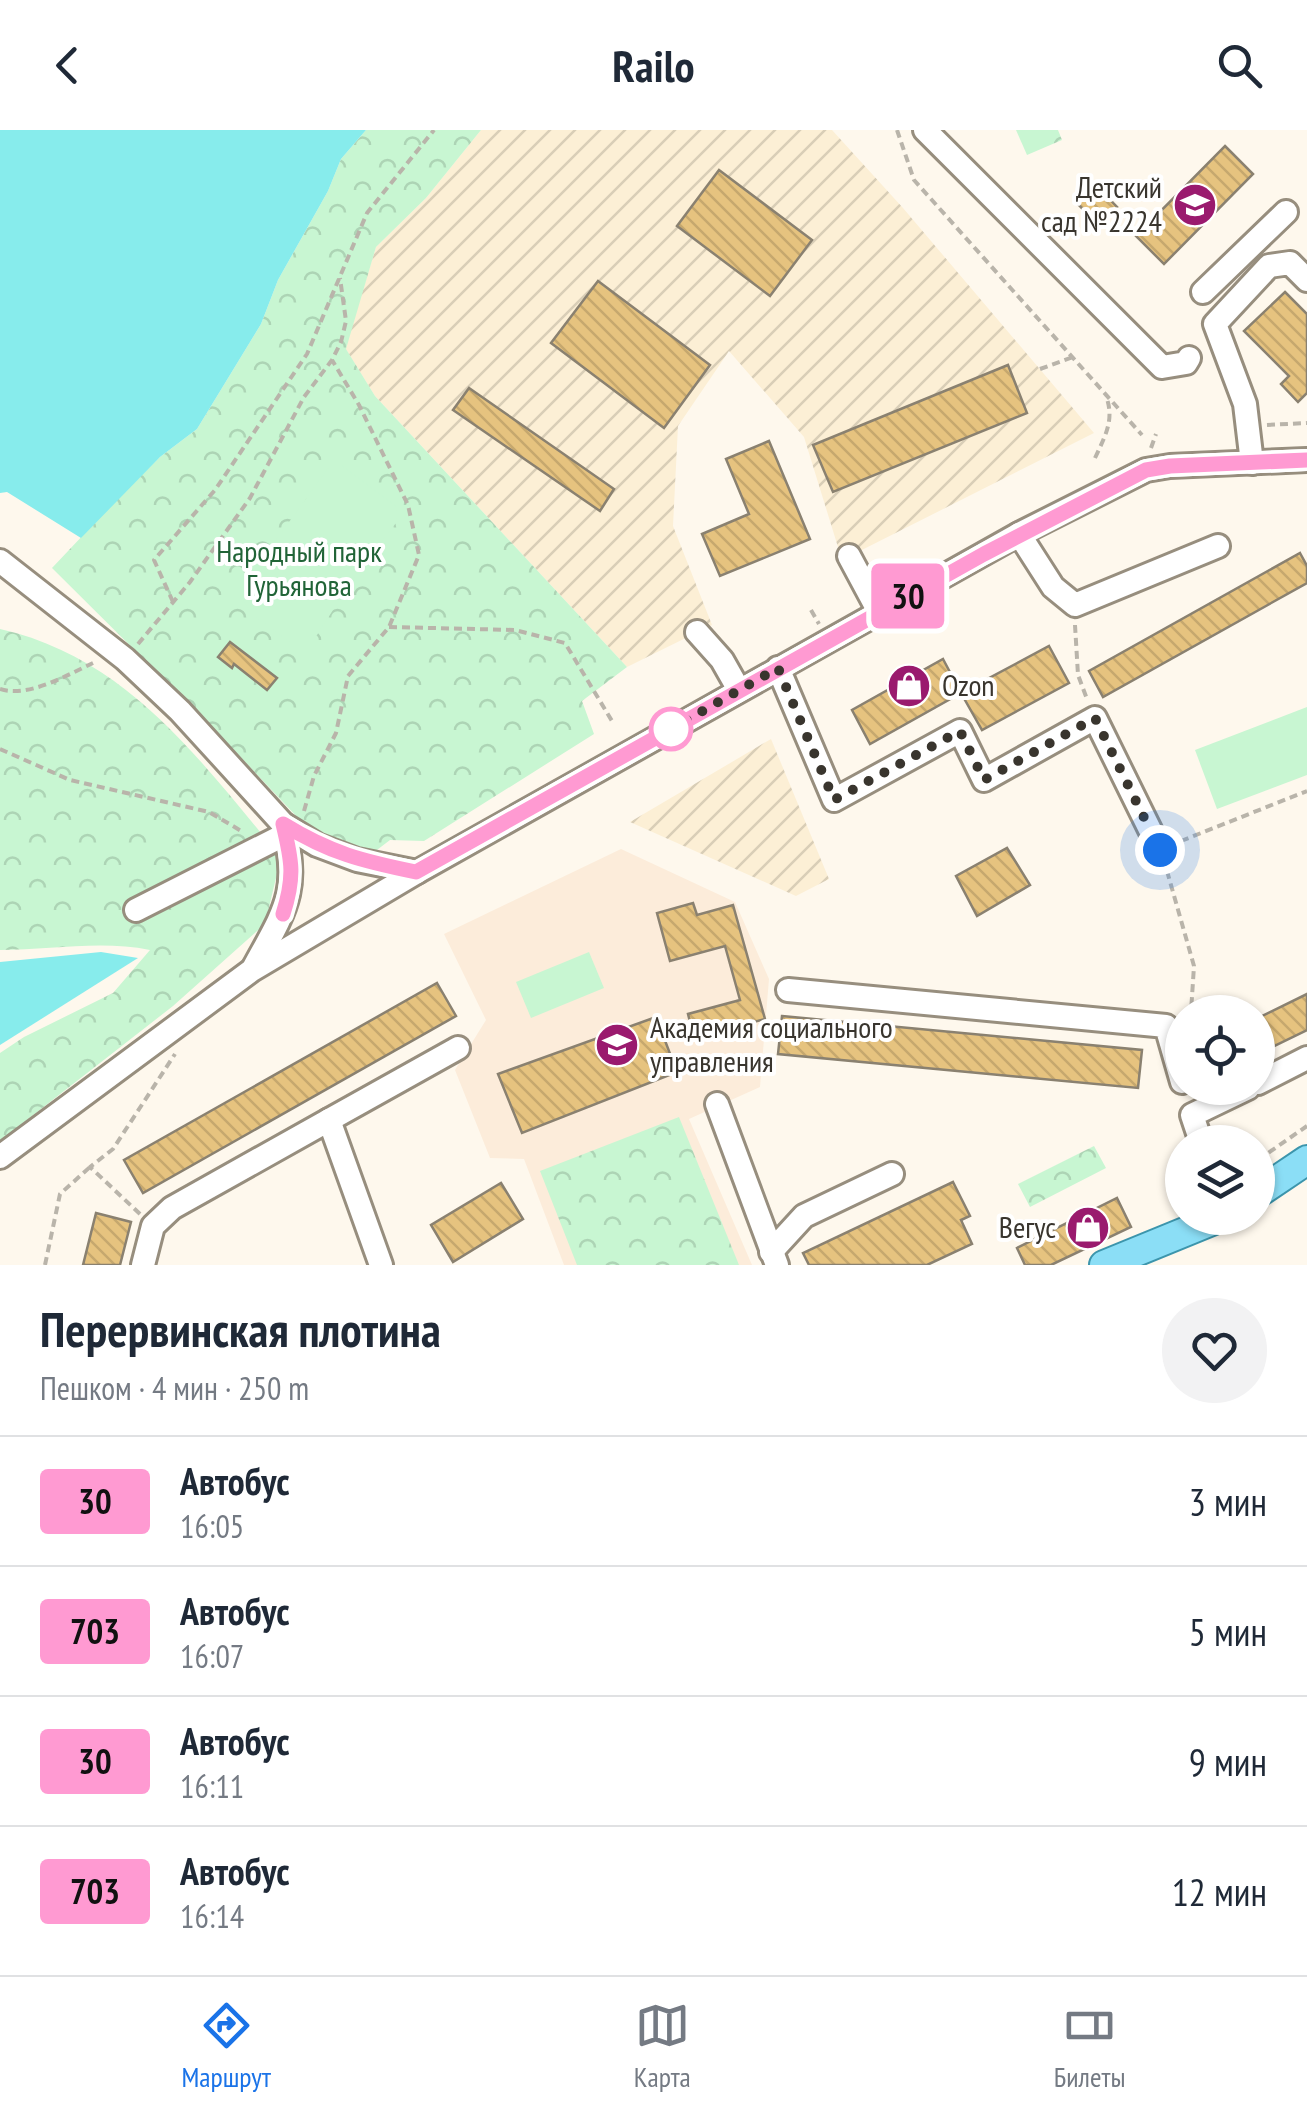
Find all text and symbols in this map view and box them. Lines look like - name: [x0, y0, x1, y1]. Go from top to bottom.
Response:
- text: Railo: [612, 36, 695, 94]
- icon: back: [40, 38, 95, 93]
- icon: search: [1212, 38, 1267, 93]
- place label: Детский сад №2224: [1041, 167, 1162, 240]
- school or university icon: Детский сад №2224: [1172, 182, 1218, 228]
- park label: Народный парк Гурьянова: [216, 531, 382, 604]
- line badge: 30: [863, 564, 953, 628]
- text: 30: [891, 573, 925, 619]
- shop icon: Ozon: [886, 663, 932, 709]
- place label: Ozon: [942, 665, 995, 704]
- unlabelled marker: [650, 708, 692, 750]
- your location: [1135, 825, 1185, 875]
- map controls: [1165, 995, 1275, 1235]
- button: locate: [1165, 995, 1275, 1105]
- place label: Академия социального управления: [650, 1007, 893, 1080]
- school or university icon: Академия социального управления: [594, 1022, 640, 1068]
- button: layers: [1165, 1125, 1275, 1235]
- shop icon: Вегус: [1065, 1205, 1111, 1251]
- place label: Вегус: [999, 1207, 1056, 1246]
- text: Перервинская плотина: [40, 1298, 441, 1360]
- button: heart: [1162, 1298, 1267, 1403]
- text: Пешком · 4 мин · 250 m: [40, 1367, 309, 1409]
- text: Автобус: [180, 1456, 290, 1505]
- text: 3 мин: [1189, 1477, 1267, 1526]
- text: 30: [78, 1478, 112, 1524]
- text: 16:05: [180, 1505, 244, 1547]
- text: Автобус: [180, 1586, 290, 1635]
- text: 5 мин: [1189, 1607, 1267, 1656]
- text: 703: [70, 1608, 120, 1654]
- text: 16:07: [180, 1635, 244, 1677]
- text: Автобус: [180, 1716, 290, 1765]
- text: 9 мин: [1189, 1737, 1267, 1786]
- text: 30: [78, 1738, 112, 1784]
- text: 16:11: [180, 1765, 244, 1807]
- text: Автобус: [180, 1846, 290, 1895]
- text: 12 мин: [1172, 1867, 1267, 1916]
- text: 703: [70, 1868, 120, 1914]
- text: 16:14: [180, 1895, 244, 1937]
- tab: Маршрут: [181, 1998, 271, 2095]
- tab: Карта: [634, 1998, 691, 2095]
- tab: Билеты: [1054, 1998, 1126, 2095]

